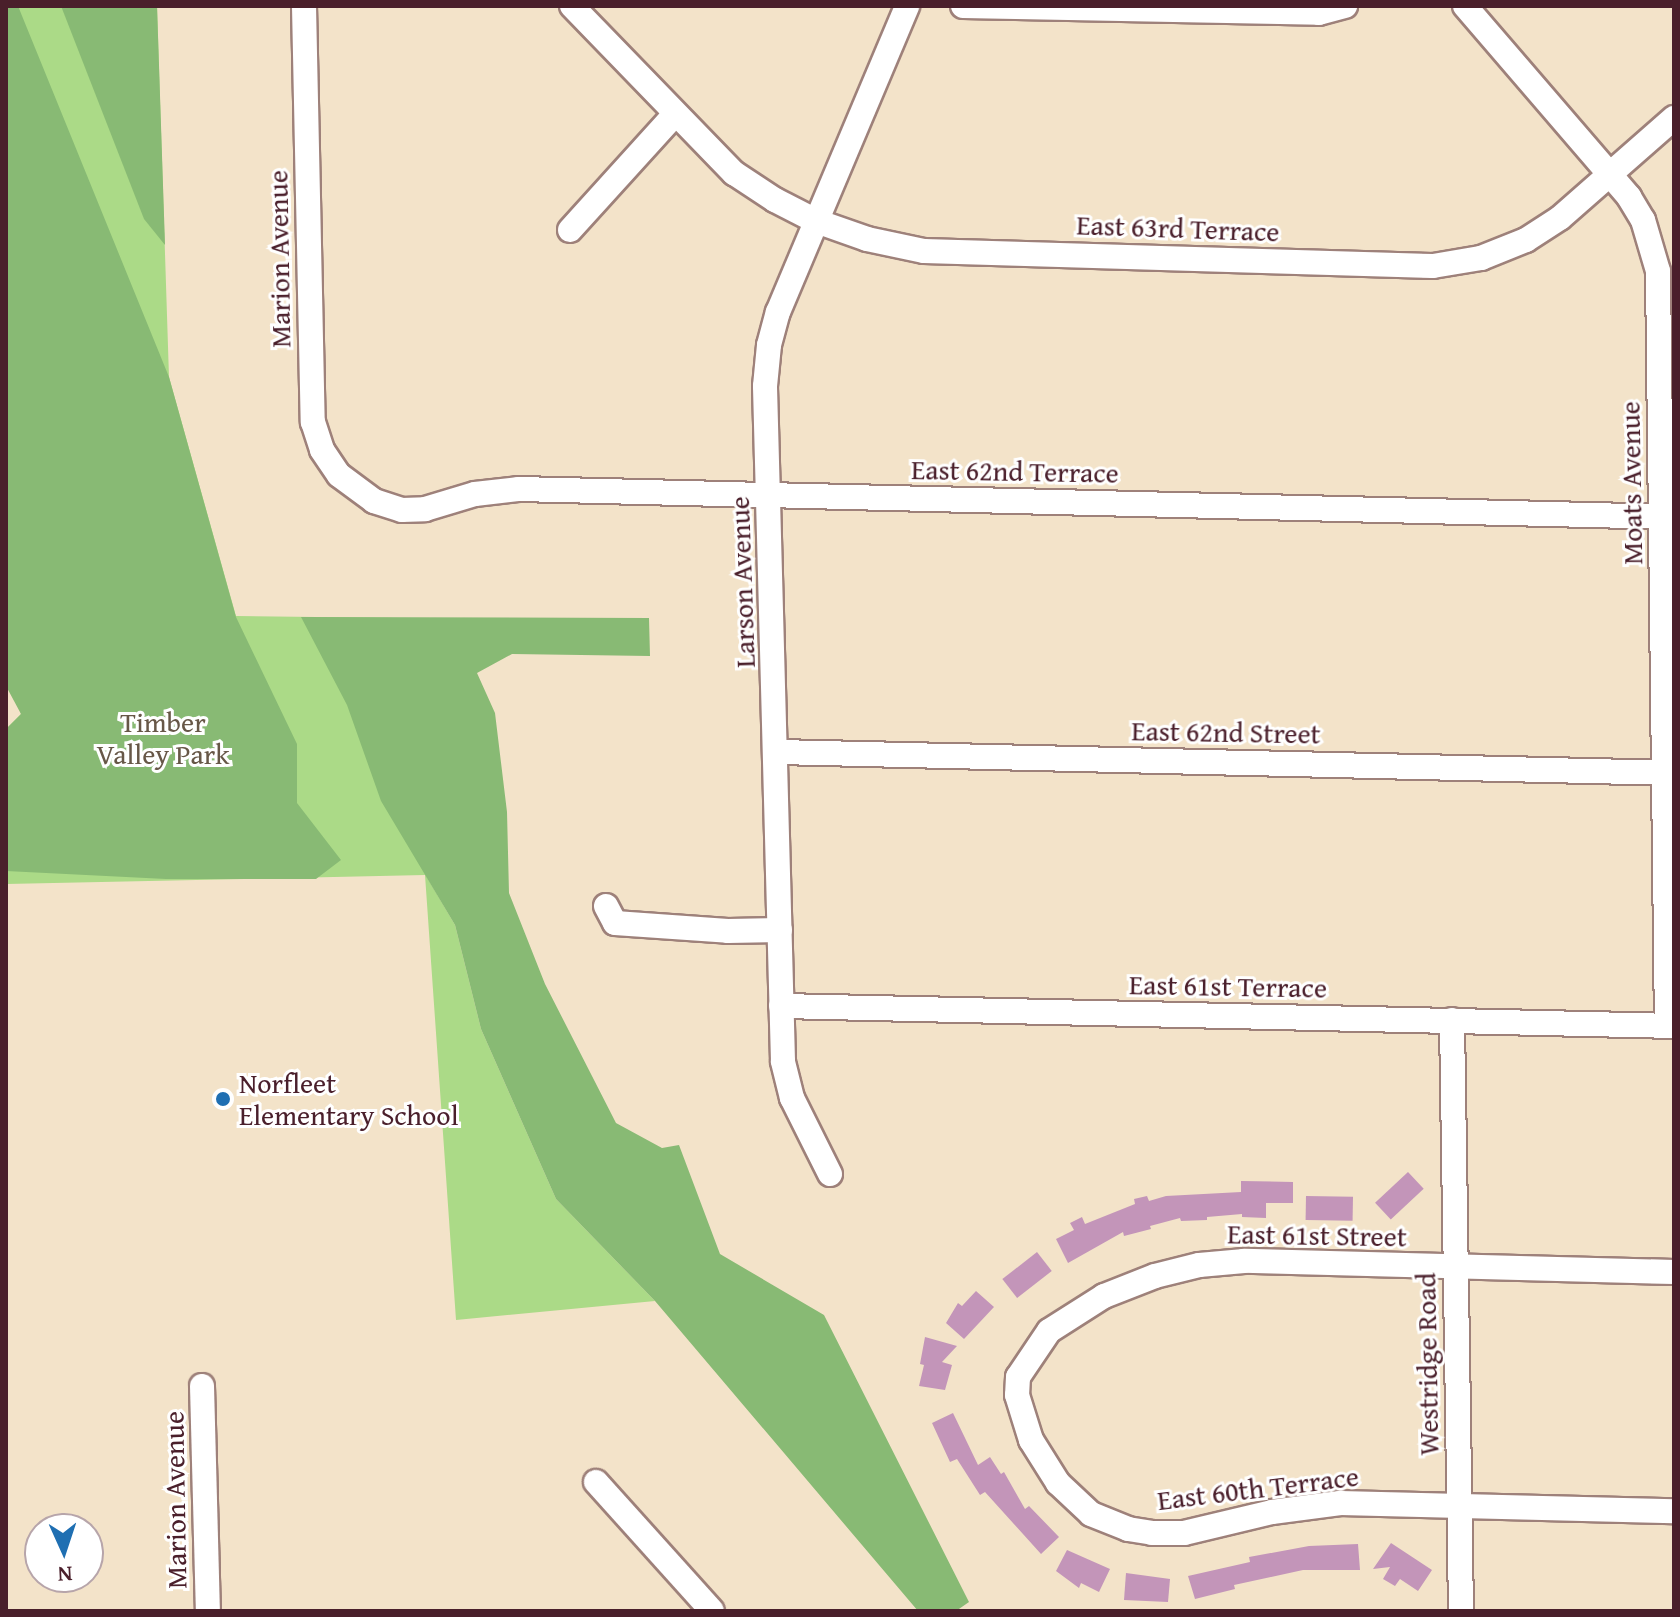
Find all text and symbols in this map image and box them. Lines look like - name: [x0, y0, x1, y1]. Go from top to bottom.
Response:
- street label: Marion Avenue: [261, 170, 297, 348]
- street label: East 63rd Terrace: [1076, 208, 1280, 248]
- street label: Moats Avenue: [1613, 401, 1649, 565]
- street label: East 62nd Terrace: [911, 452, 1119, 490]
- street label: Larson Avenue: [722, 496, 762, 668]
- park label: Timber Valley Park: [97, 705, 229, 771]
- street label: East 62nd Street: [1131, 714, 1321, 750]
- street label: East 61st Terrace: [1129, 967, 1327, 1005]
- place label: Norfleet Elementary School: [239, 1066, 458, 1132]
- marker: Norfleet Elementary School: [214, 1090, 232, 1108]
- street label: East 61st Street: [1227, 1217, 1407, 1253]
- street label: Westridge Road: [1409, 1272, 1445, 1456]
- street label: Marion Avenue: [157, 1411, 193, 1589]
- street label: East 60th Terrace: [1155, 1459, 1361, 1517]
- north arrow: [24, 1513, 104, 1593]
- text: N: [57, 1559, 73, 1591]

